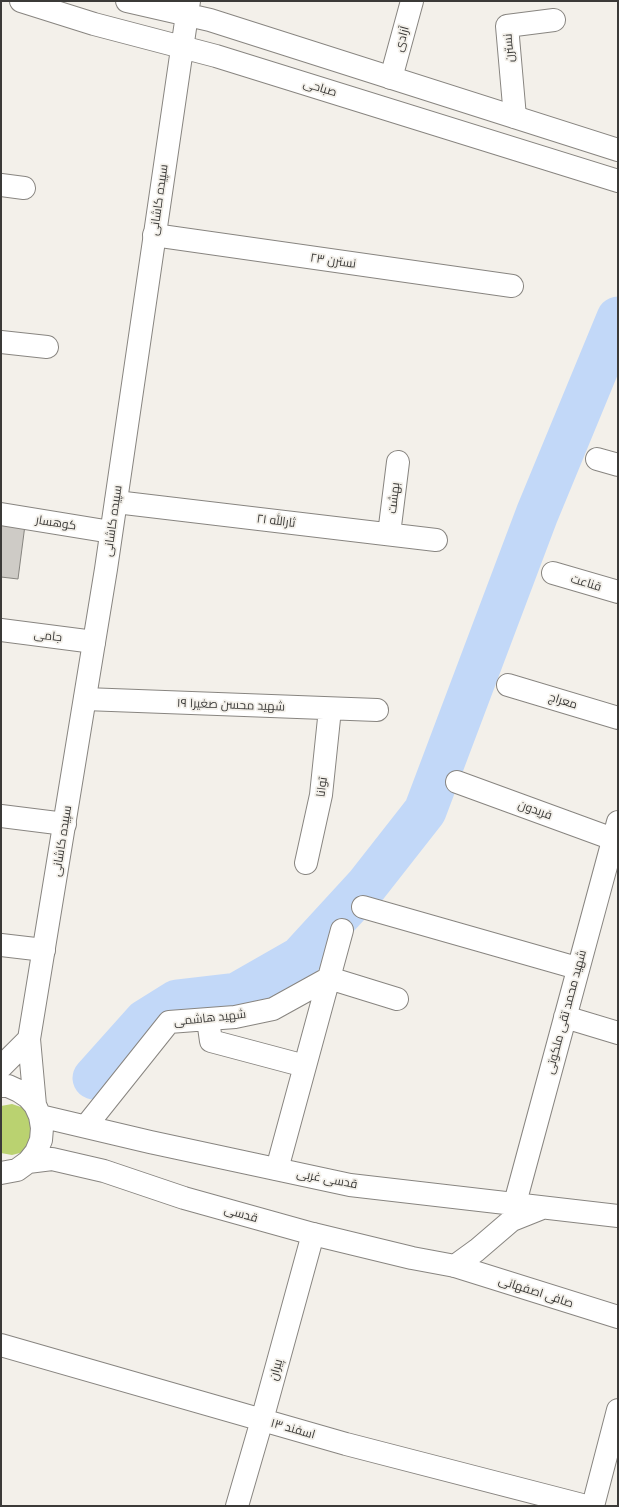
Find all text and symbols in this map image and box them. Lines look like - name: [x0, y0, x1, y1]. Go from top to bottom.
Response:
- street label: آزادی: [392, 25, 412, 53]
- street label: نسترن: [501, 33, 517, 63]
- street label: صباحی: [302, 76, 338, 100]
- street label: سپیده کاشانی: [147, 163, 171, 237]
- street label: نسترن ۲۳: [309, 251, 357, 271]
- street label: بهشت: [385, 482, 403, 514]
- street label: سپیده کاشانی: [101, 484, 125, 558]
- street label: ثارالله ۲۱: [256, 511, 296, 531]
- street label: کوهسار: [35, 513, 77, 533]
- street label: قناعت: [569, 572, 603, 594]
- street label: جامی: [33, 627, 63, 645]
- street label: معراج: [547, 690, 579, 712]
- street label: شهید محسن صغیرا ۱۹: [177, 696, 285, 714]
- street label: توانا: [314, 776, 330, 798]
- street label: فریدون: [516, 797, 554, 823]
- street label: سپیده کاشانی: [49, 804, 75, 878]
- street label: شهید محمد تقی ملکوتی: [542, 948, 590, 1076]
- street label: شهید هاشمی: [173, 1007, 247, 1029]
- street label: قدسی غربی: [295, 1166, 359, 1192]
- street label: قدسی: [223, 1202, 259, 1226]
- street label: صافی اصفهانی: [497, 1273, 575, 1311]
- street label: پیران: [266, 1358, 286, 1382]
- street label: اسفند ۱۳: [269, 1416, 317, 1442]

